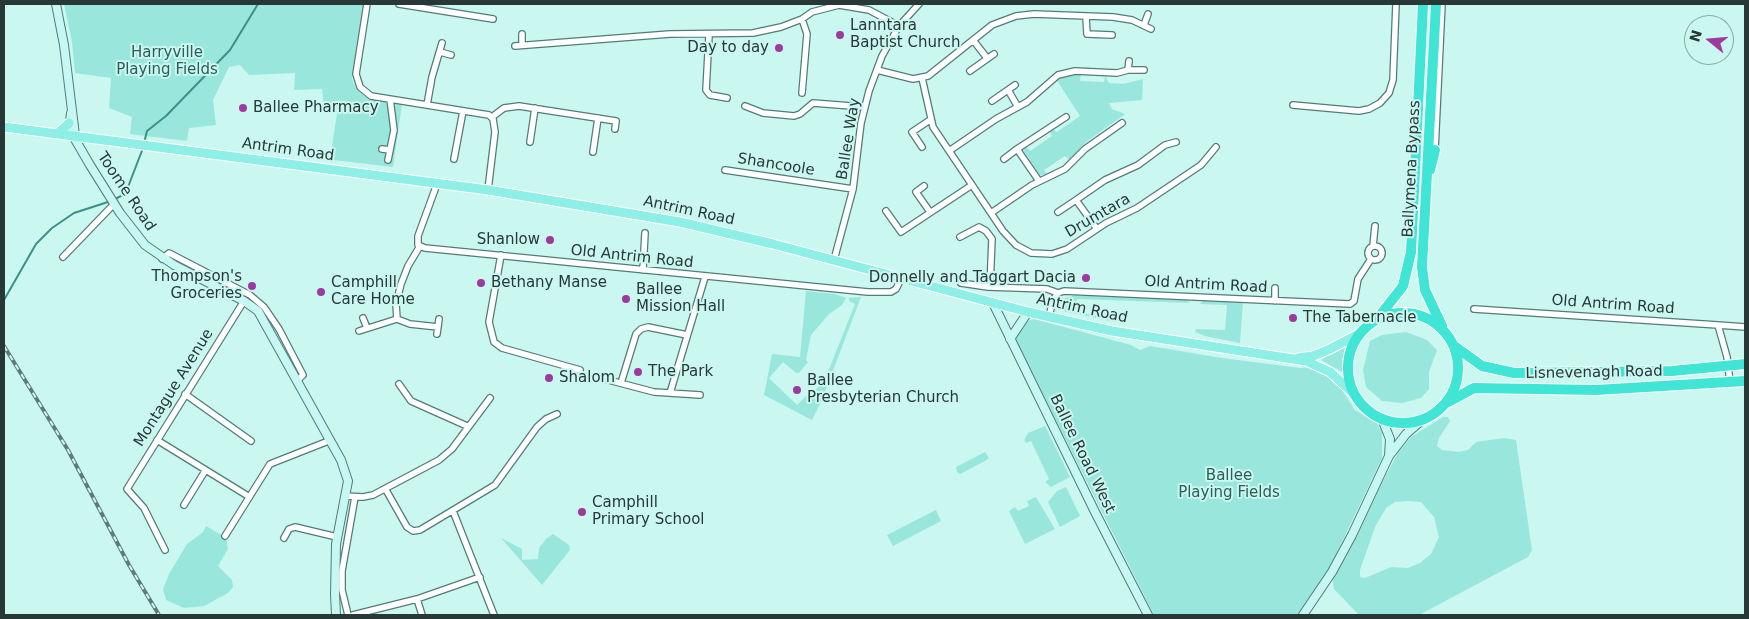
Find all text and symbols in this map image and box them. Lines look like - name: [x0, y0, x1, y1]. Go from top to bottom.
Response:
- north arrow: [1684, 15, 1734, 65]
- place label: Lanntara Baptist Church: [850, 17, 961, 52]
- text: N: [1686, 28, 1705, 44]
- marker: Lanntara Baptist Church: [834, 29, 846, 41]
- place label: Day to day: [687, 39, 769, 57]
- marker: Day to day: [773, 42, 785, 54]
- park label: Harryville Playing Fields: [116, 44, 218, 79]
- street label: Ballee Way: [834, 97, 864, 181]
- place label: Ballee Pharmacy: [253, 99, 379, 117]
- street label: Ballymena Bypass: [1399, 100, 1425, 238]
- marker: Ballee Pharmacy: [237, 102, 249, 114]
- street label: Antrim Road: [241, 135, 335, 165]
- street label: Toome Road: [93, 149, 159, 235]
- street label: Shancoole: [736, 150, 816, 180]
- street label: Drumtara: [1062, 190, 1134, 242]
- street label: Antrim Road: [642, 193, 736, 229]
- place label: Shanlow: [477, 231, 540, 249]
- marker: Shanlow: [544, 234, 556, 246]
- street label: Old Antrim Road: [570, 242, 694, 272]
- place label: Thompson's Groceries: [152, 268, 242, 303]
- place label: Donnelly and Taggart Dacia: [869, 269, 1076, 287]
- marker: Donnelly and Taggart Dacia: [1080, 272, 1092, 284]
- street label: Old Antrim Road: [1144, 273, 1268, 297]
- place label: Camphill Care Home: [331, 274, 415, 309]
- place label: Bethany Manse: [491, 274, 607, 292]
- marker: Bethany Manse: [475, 277, 487, 289]
- marker: Thompson's Groceries: [246, 280, 258, 292]
- place label: Ballee Mission Hall: [636, 281, 725, 316]
- marker: Camphill Care Home: [315, 286, 327, 298]
- street label: Antrim Road: [1035, 291, 1129, 327]
- street label: Old Antrim Road: [1551, 292, 1675, 318]
- marker: Ballee Mission Hall: [620, 293, 632, 305]
- place label: The Tabernacle: [1303, 309, 1417, 327]
- marker: The Tabernacle: [1287, 312, 1299, 324]
- street label: Montague Avenue: [130, 326, 218, 450]
- place label: The Park: [648, 363, 713, 381]
- street label: Lisnevenagh Road: [1525, 363, 1663, 383]
- marker: The Park: [632, 366, 644, 378]
- place label: Shalom: [559, 369, 615, 387]
- marker: Shalom: [543, 372, 555, 384]
- place label: Ballee Presbyterian Church: [807, 372, 959, 407]
- marker: Ballee Presbyterian Church: [791, 384, 803, 396]
- street label: Ballee Road West: [1045, 391, 1119, 517]
- park label: Ballee Playing Fields: [1178, 467, 1280, 502]
- place label: Camphill Primary School: [592, 494, 705, 529]
- marker: Camphill Primary School: [576, 506, 588, 518]

